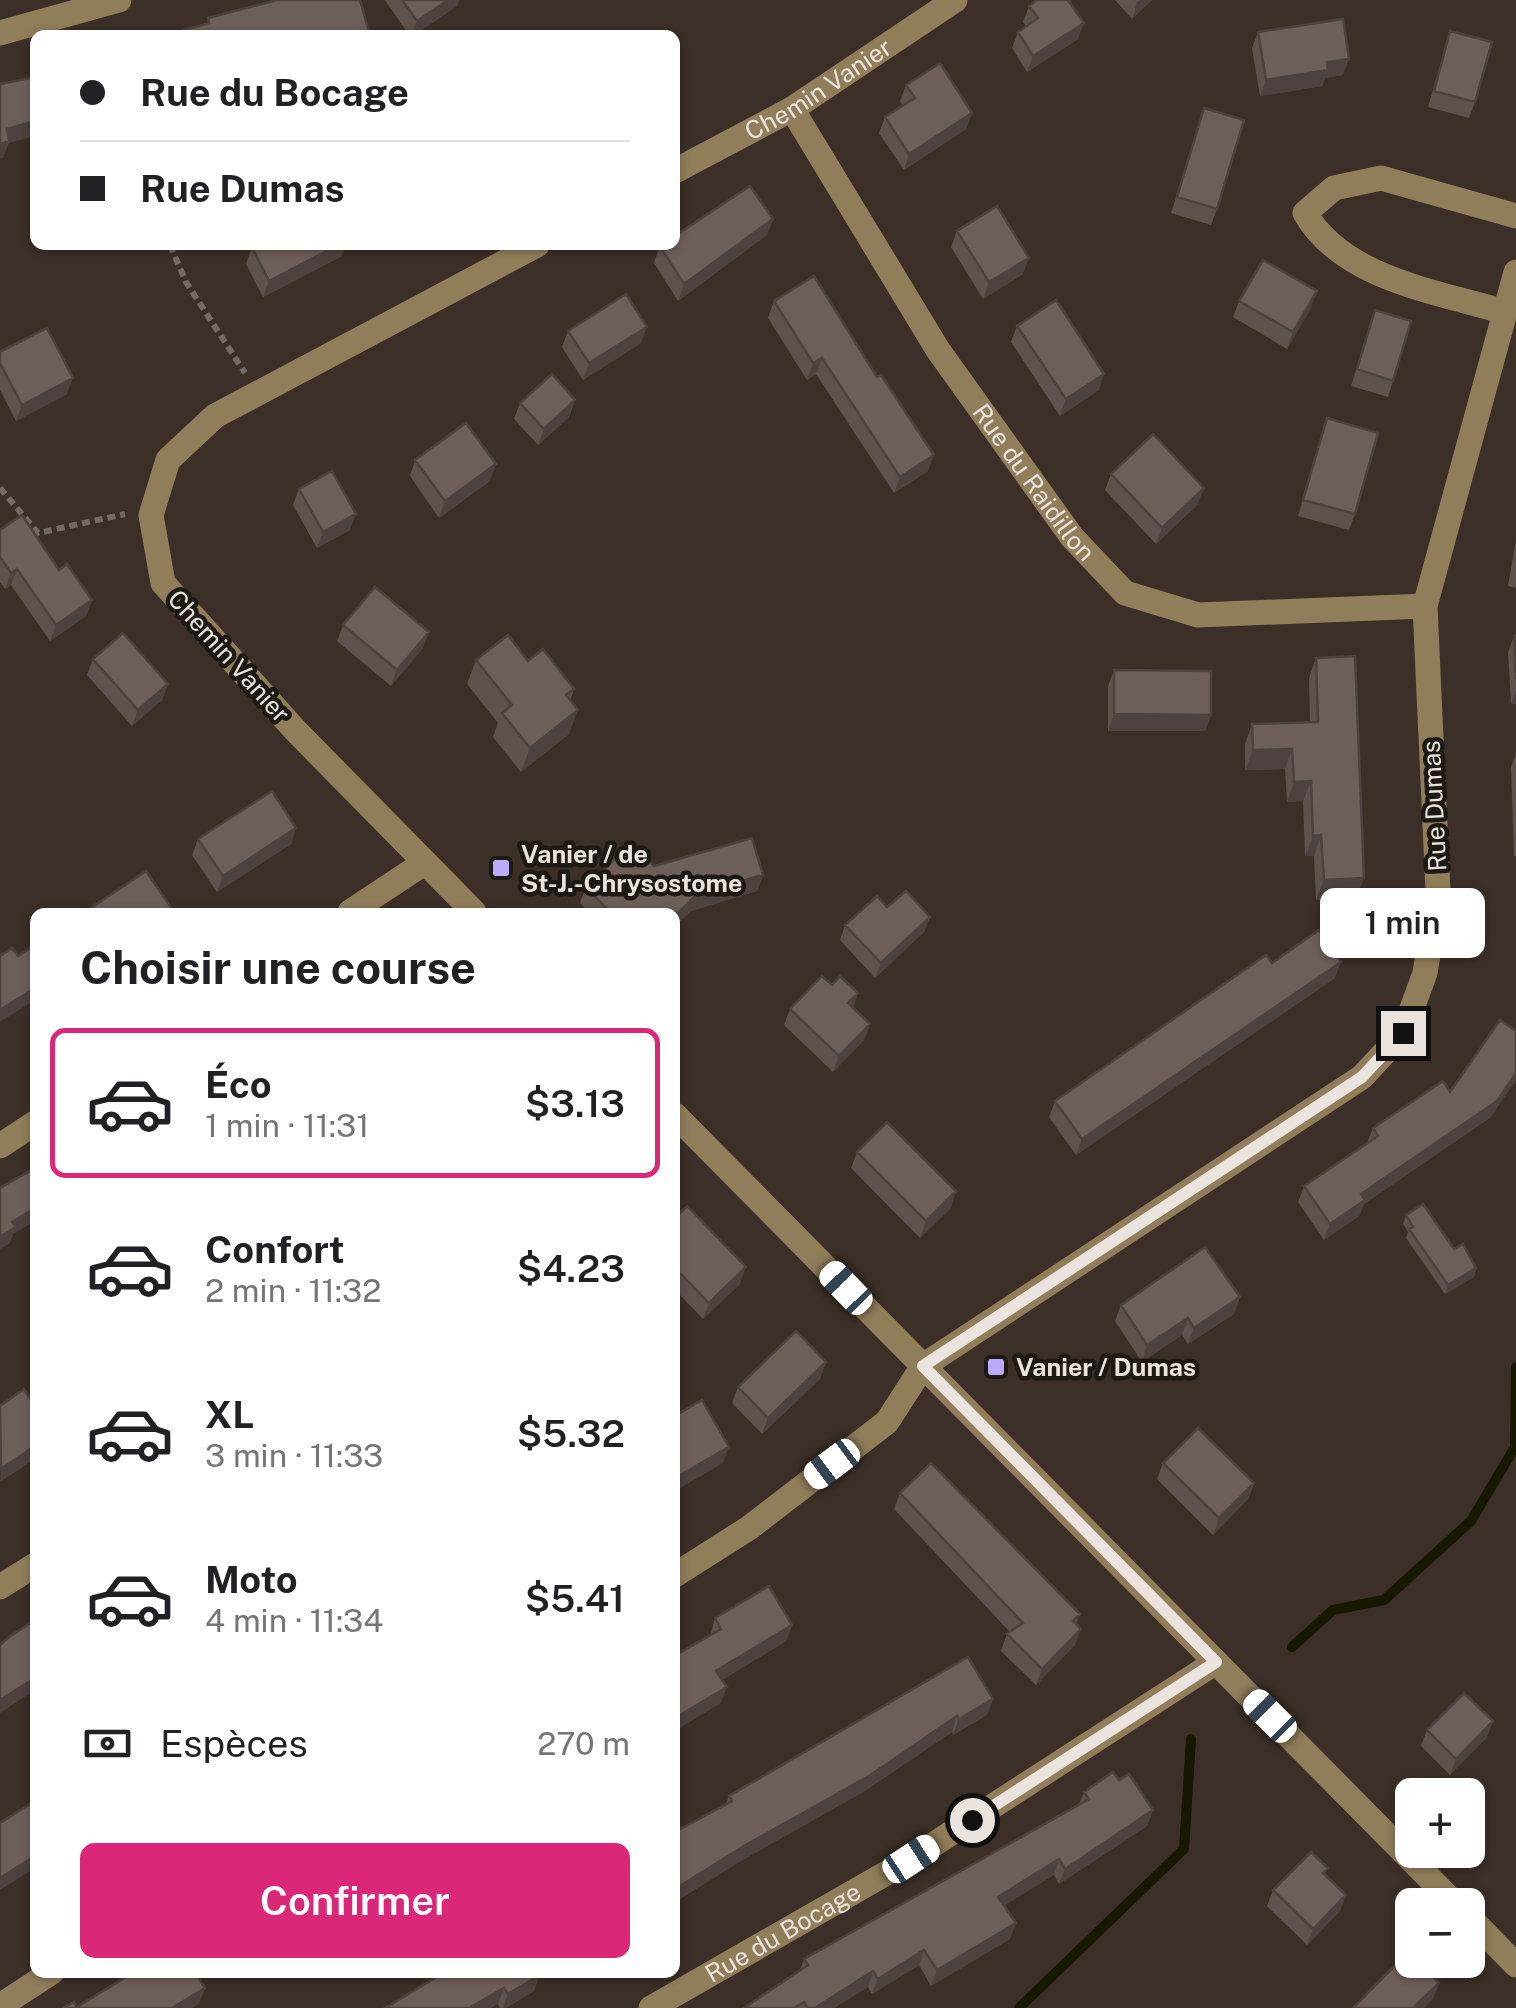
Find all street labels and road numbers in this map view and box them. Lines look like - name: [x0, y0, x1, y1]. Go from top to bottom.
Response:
- street label: Chemin Vanier: [740, 32, 897, 146]
- street label: Rue du Raidillon: [966, 398, 1101, 567]
- street label: Chemin Vanier: [162, 584, 296, 728]
- street label: Rue Dumas: [1416, 740, 1452, 872]
- street label: Rue du Bocage: [700, 1876, 866, 1989]

